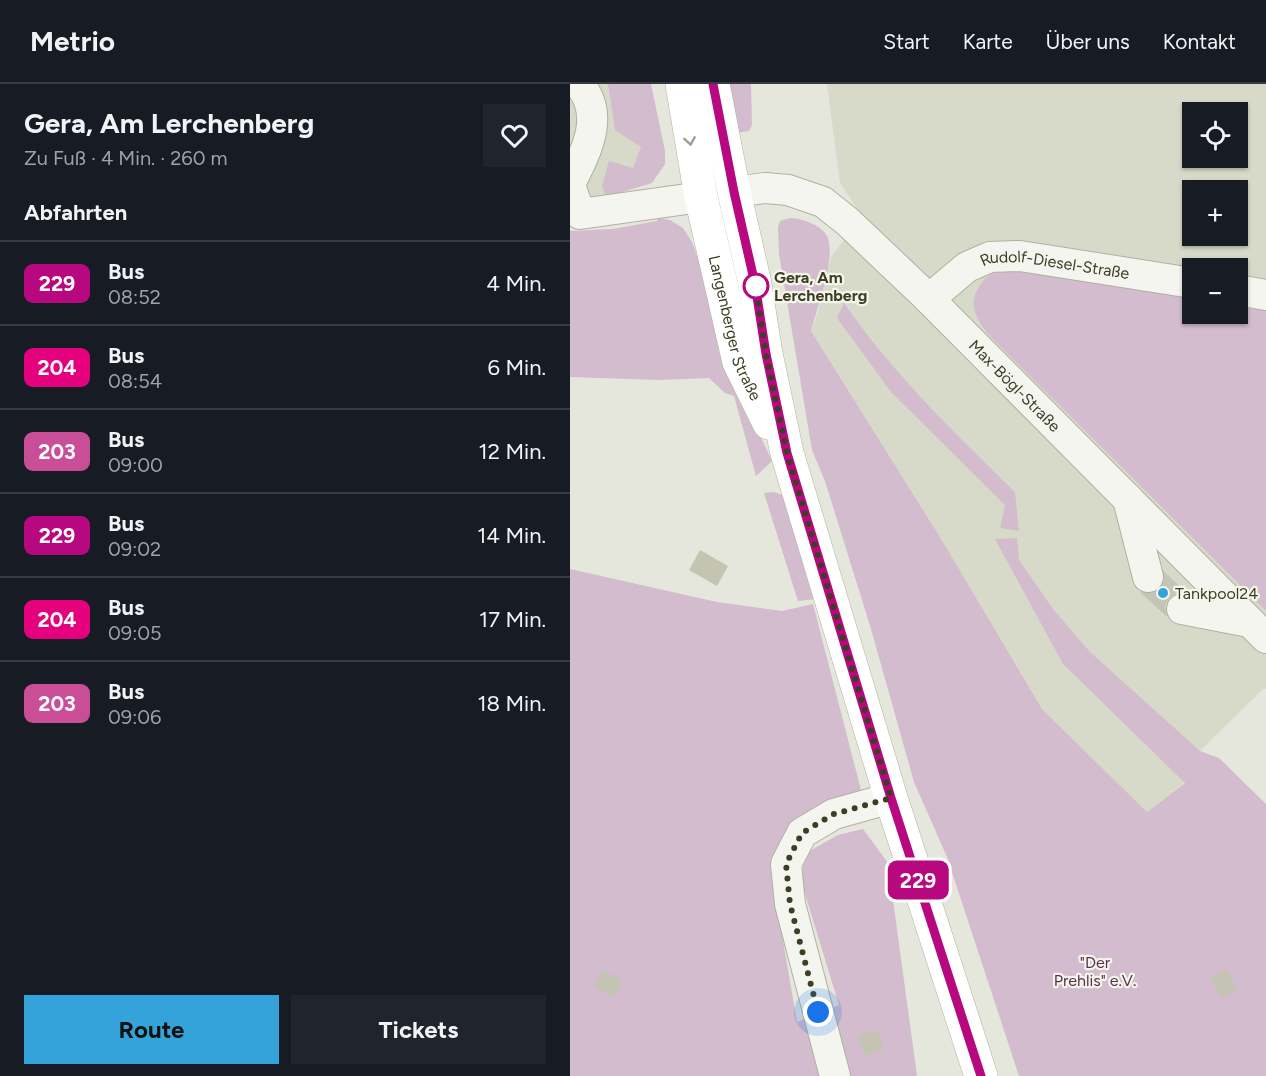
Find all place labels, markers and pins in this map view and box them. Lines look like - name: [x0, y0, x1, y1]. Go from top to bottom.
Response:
- place label: Gera, Am Lerchenberg: [774, 268, 867, 305]
- marker: Gera, Am Lerchenberg: [743, 273, 769, 299]
- place label: Tankpool24: [1175, 584, 1258, 603]
- marker: Tankpool24: [1156, 586, 1170, 600]

